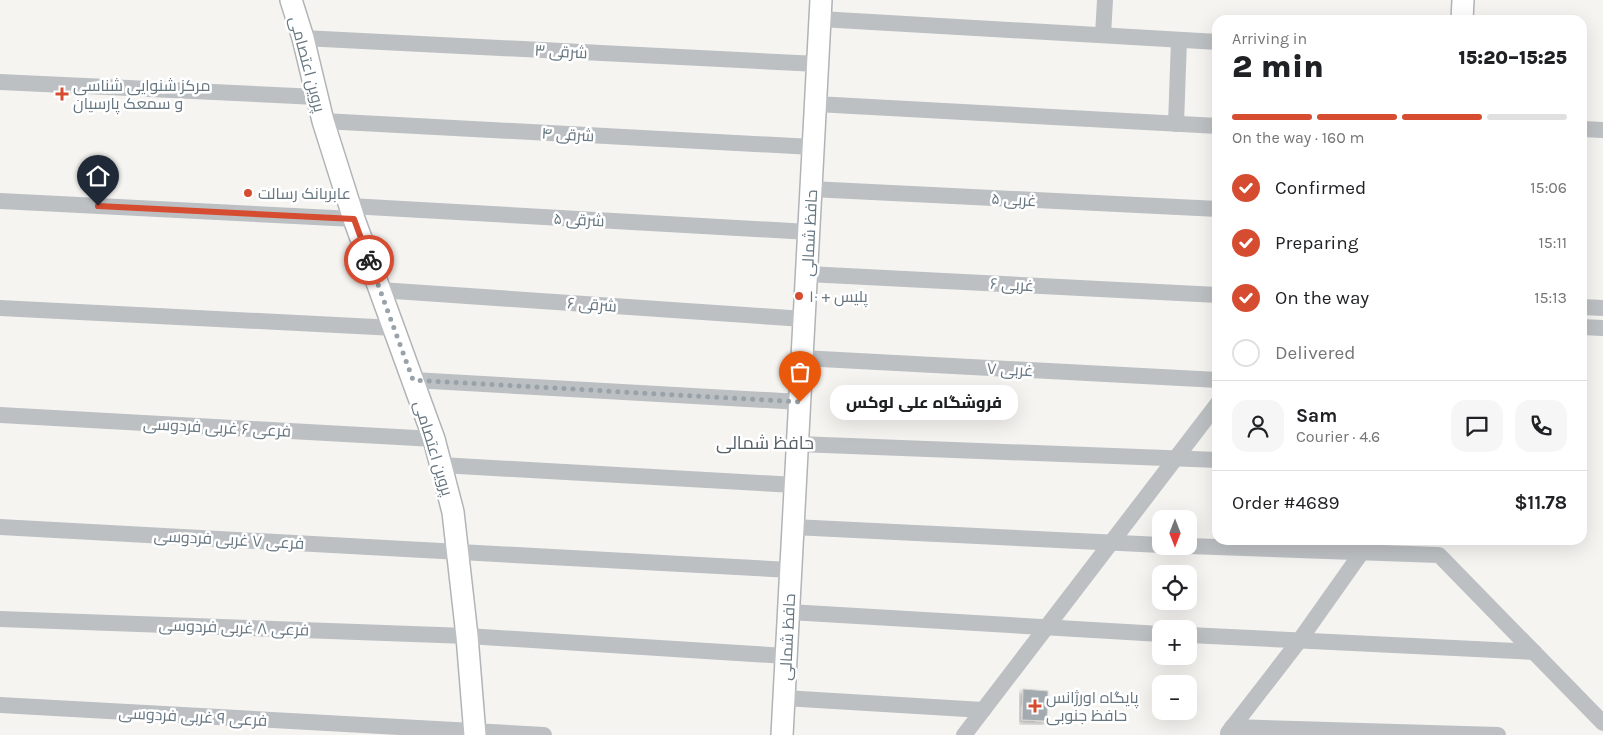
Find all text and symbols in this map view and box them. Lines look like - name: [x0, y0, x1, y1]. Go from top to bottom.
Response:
- street label: پروین اعتصامی: [284, 14, 330, 115]
- text: Arriving in: [1232, 29, 1307, 48]
- street label: ۳ شرقی: [534, 41, 588, 63]
- text: 15:20–15:25: [1459, 47, 1567, 69]
- text: 2 min: [1232, 48, 1324, 85]
- place label: مرکز شنوایی شناسی و سمعک پارسیان: [73, 76, 210, 115]
- marker: مرکز شنوایی شناسی و سمعک پارسیان: [55, 87, 69, 101]
- street label: ۴ شرقی: [541, 124, 595, 146]
- text: On the way · 160 m: [1232, 128, 1365, 147]
- pin: [77, 155, 119, 206]
- icon: home: [84, 162, 112, 190]
- icon: check: [1232, 174, 1260, 202]
- text: Confirmed: [1275, 177, 1366, 199]
- text: 15:06: [1530, 178, 1567, 197]
- place label: عابربانک رسالت: [258, 184, 351, 203]
- marker: عابربانک رسالت: [242, 187, 254, 199]
- street label: حافظ شمالی: [798, 189, 822, 277]
- street label: ۵ غربی: [991, 189, 1037, 211]
- street label: ۵ شرقی: [553, 209, 605, 231]
- icon: check: [1232, 229, 1260, 257]
- text: Preparing: [1275, 232, 1358, 254]
- text: 15:11: [1538, 233, 1567, 252]
- courier: [344, 235, 394, 285]
- icon: bike: [355, 246, 383, 274]
- street label: ۶ غربی: [989, 274, 1035, 296]
- icon: check: [1232, 284, 1260, 312]
- place label: پلیس + ۱۰: [809, 287, 869, 308]
- text: On the way: [1275, 287, 1369, 309]
- text: 15:13: [1534, 288, 1567, 307]
- marker: پلیس + ۱۰: [793, 290, 805, 302]
- street label: ۶ شرقی: [566, 293, 618, 317]
- text: Delivered: [1275, 342, 1355, 364]
- pin: [779, 351, 821, 402]
- icon: bag: [786, 358, 814, 386]
- street label: ۷ غربی: [986, 359, 1034, 381]
- callout: فروشگاه علی لوکس: [830, 384, 1018, 420]
- text: فروشگاه علی لوکس: [846, 393, 1002, 412]
- street label: پروین اعتصامی: [408, 398, 457, 499]
- button: person: [1232, 400, 1284, 452]
- button: chat: [1451, 400, 1503, 452]
- button: phone: [1515, 400, 1567, 452]
- text: Sam: [1296, 405, 1337, 427]
- street label: فرعی ۶ غربی فردوسی: [142, 414, 291, 442]
- text: Courier · 4.6: [1296, 427, 1380, 446]
- district label: حافظ شمالی: [716, 432, 814, 454]
- text: Order #4689: [1232, 492, 1340, 514]
- text: $11.78: [1515, 492, 1567, 514]
- north arrow: [1152, 510, 1198, 555]
- map controls: [1152, 510, 1197, 720]
- street label: فرعی ۷ غربی فردوسی: [153, 526, 305, 554]
- button: locate: [1152, 565, 1197, 610]
- street label: حافظ شمالی: [776, 593, 800, 681]
- street label: فرعی ۸ غربی فردوسی: [158, 615, 310, 641]
- button: +: [1152, 620, 1197, 665]
- button: −: [1152, 675, 1197, 720]
- place label: پایگاه اورژانس حافظ جنوبی: [1046, 688, 1139, 726]
- marker: پایگاه اورژانس حافظ جنوبی: [1028, 699, 1042, 713]
- street label: فرعی ۹ غربی فردوسی: [118, 703, 268, 731]

